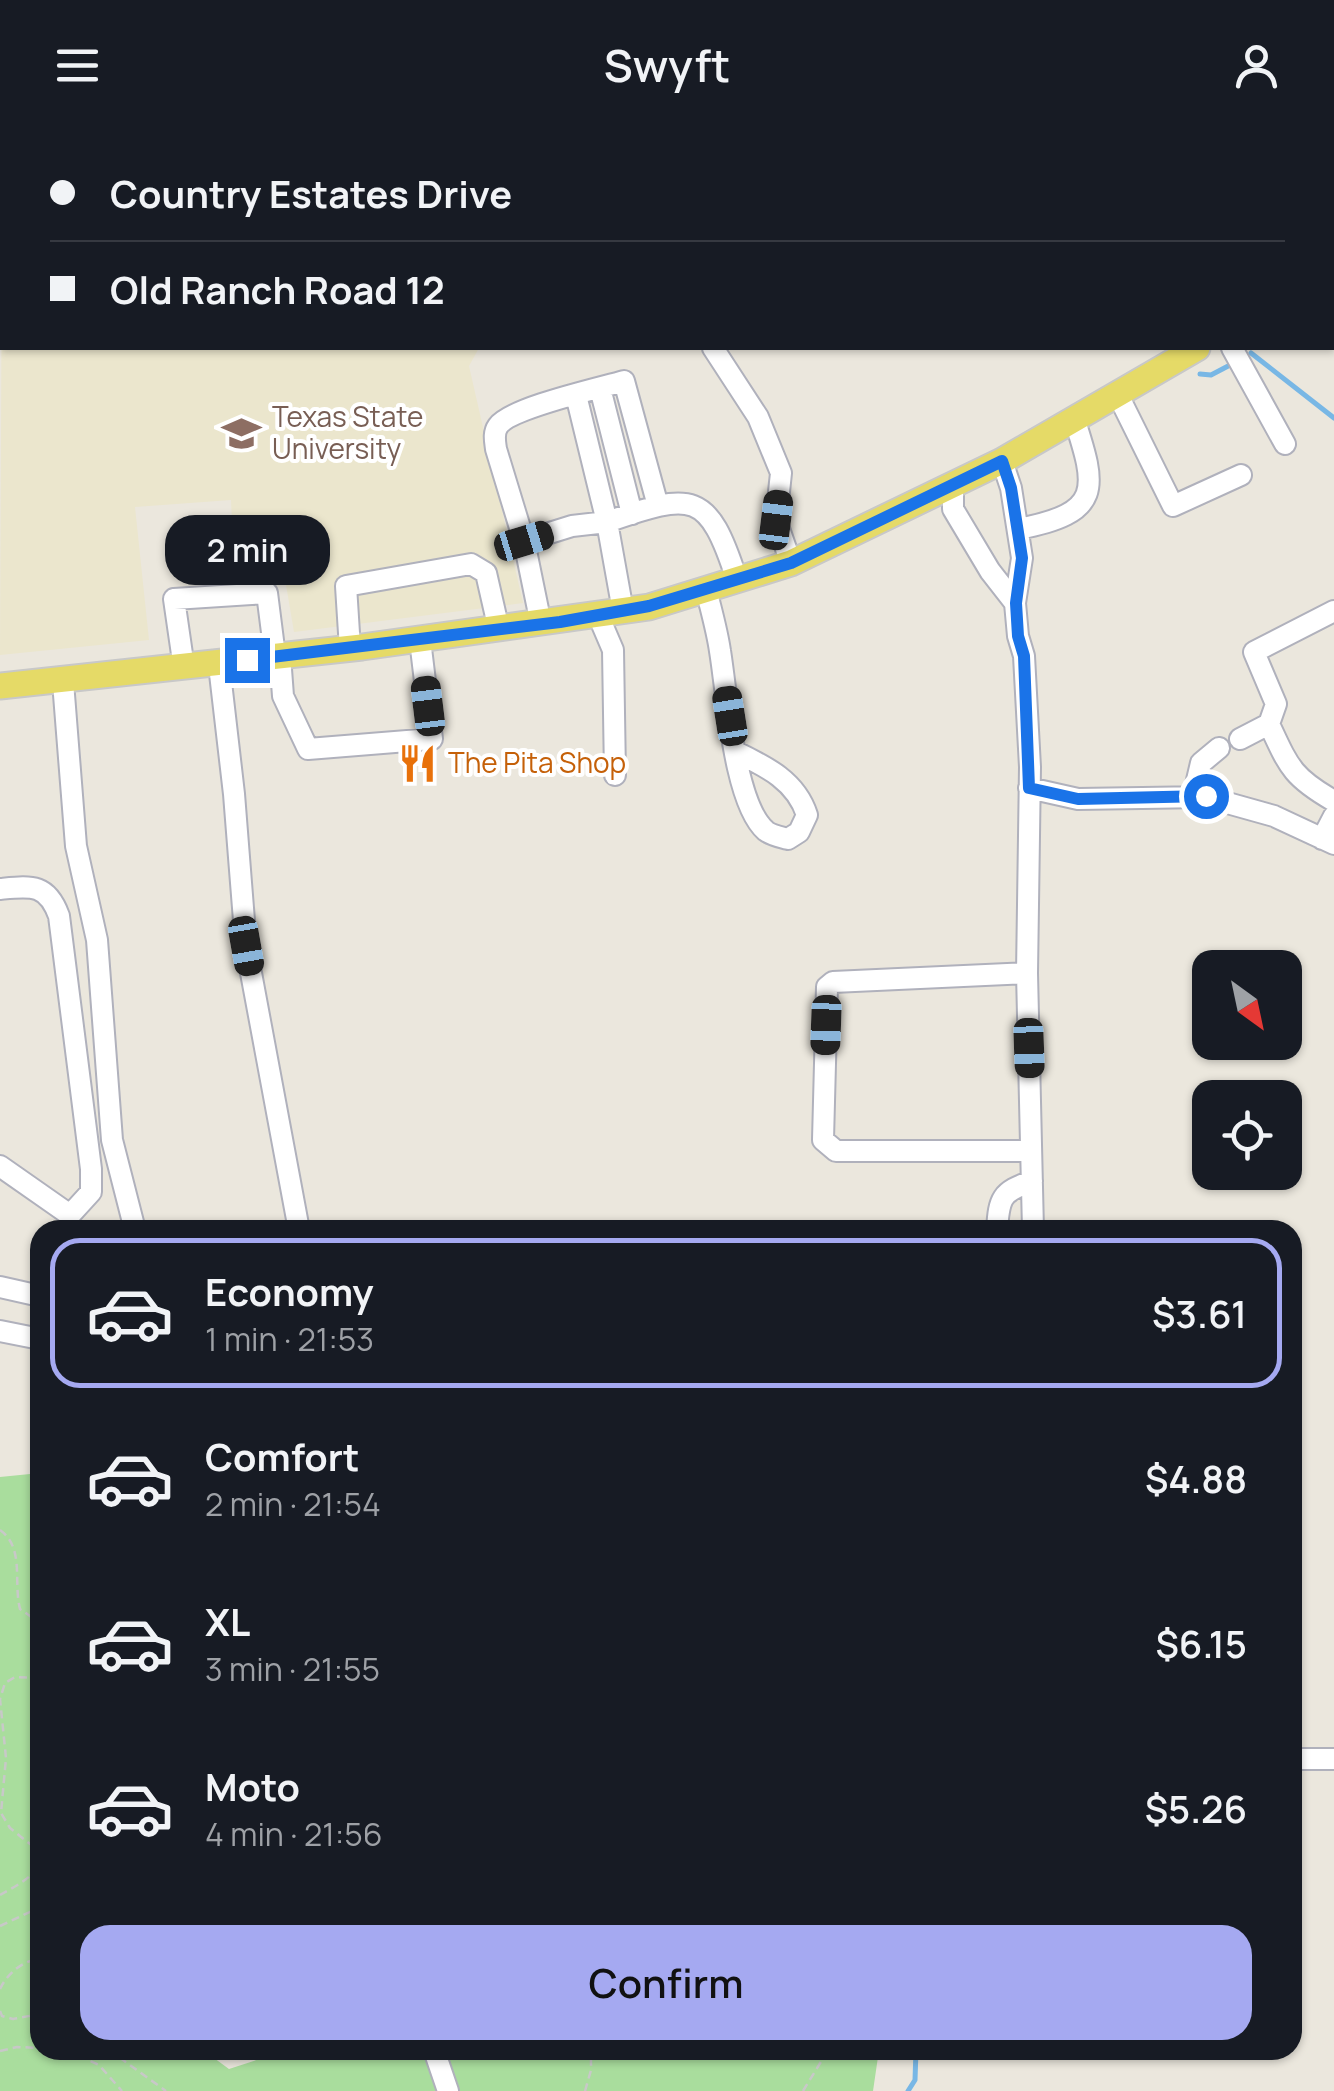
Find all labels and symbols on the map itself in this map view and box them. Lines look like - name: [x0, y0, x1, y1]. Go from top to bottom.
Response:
- place label: Texas State University: [272, 397, 423, 467]
- school or university icon: Texas State University: [221, 412, 263, 454]
- car: [757, 488, 795, 552]
- callout: 2 min: [164, 515, 330, 585]
- car: [491, 518, 557, 564]
- route end: [225, 638, 270, 683]
- car: [409, 674, 447, 738]
- car: [710, 684, 750, 748]
- restaurant icon: The Pita Shop: [397, 742, 439, 784]
- place label: The Pita Shop: [448, 743, 626, 781]
- route start: [1184, 774, 1229, 819]
- car: [226, 914, 266, 978]
- north arrow: [1192, 950, 1302, 1060]
- car: [810, 994, 842, 1056]
- car: [1013, 1017, 1045, 1079]

